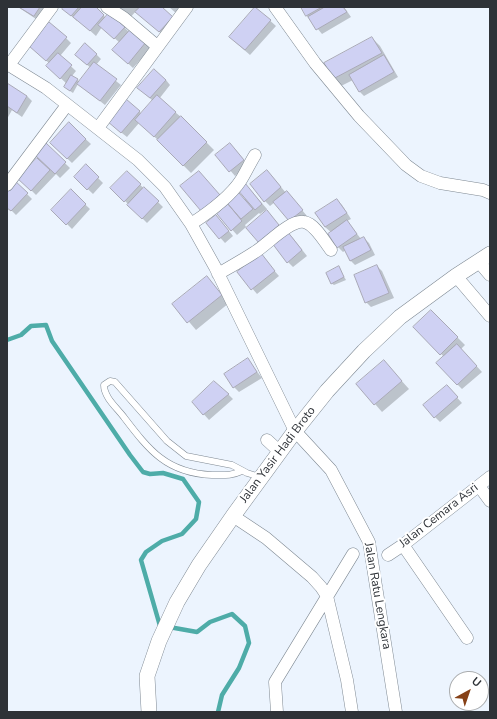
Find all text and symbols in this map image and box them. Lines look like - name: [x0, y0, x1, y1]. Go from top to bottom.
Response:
- street label: Jalan Yasir Hadi Broto: [237, 404, 319, 506]
- street label: Jalan Cemara Asri: [397, 481, 481, 551]
- street label: Jalan Ratu Lengkara: [361, 542, 393, 650]
- north arrow: [449, 671, 489, 711]
- text: U: [468, 674, 484, 691]

